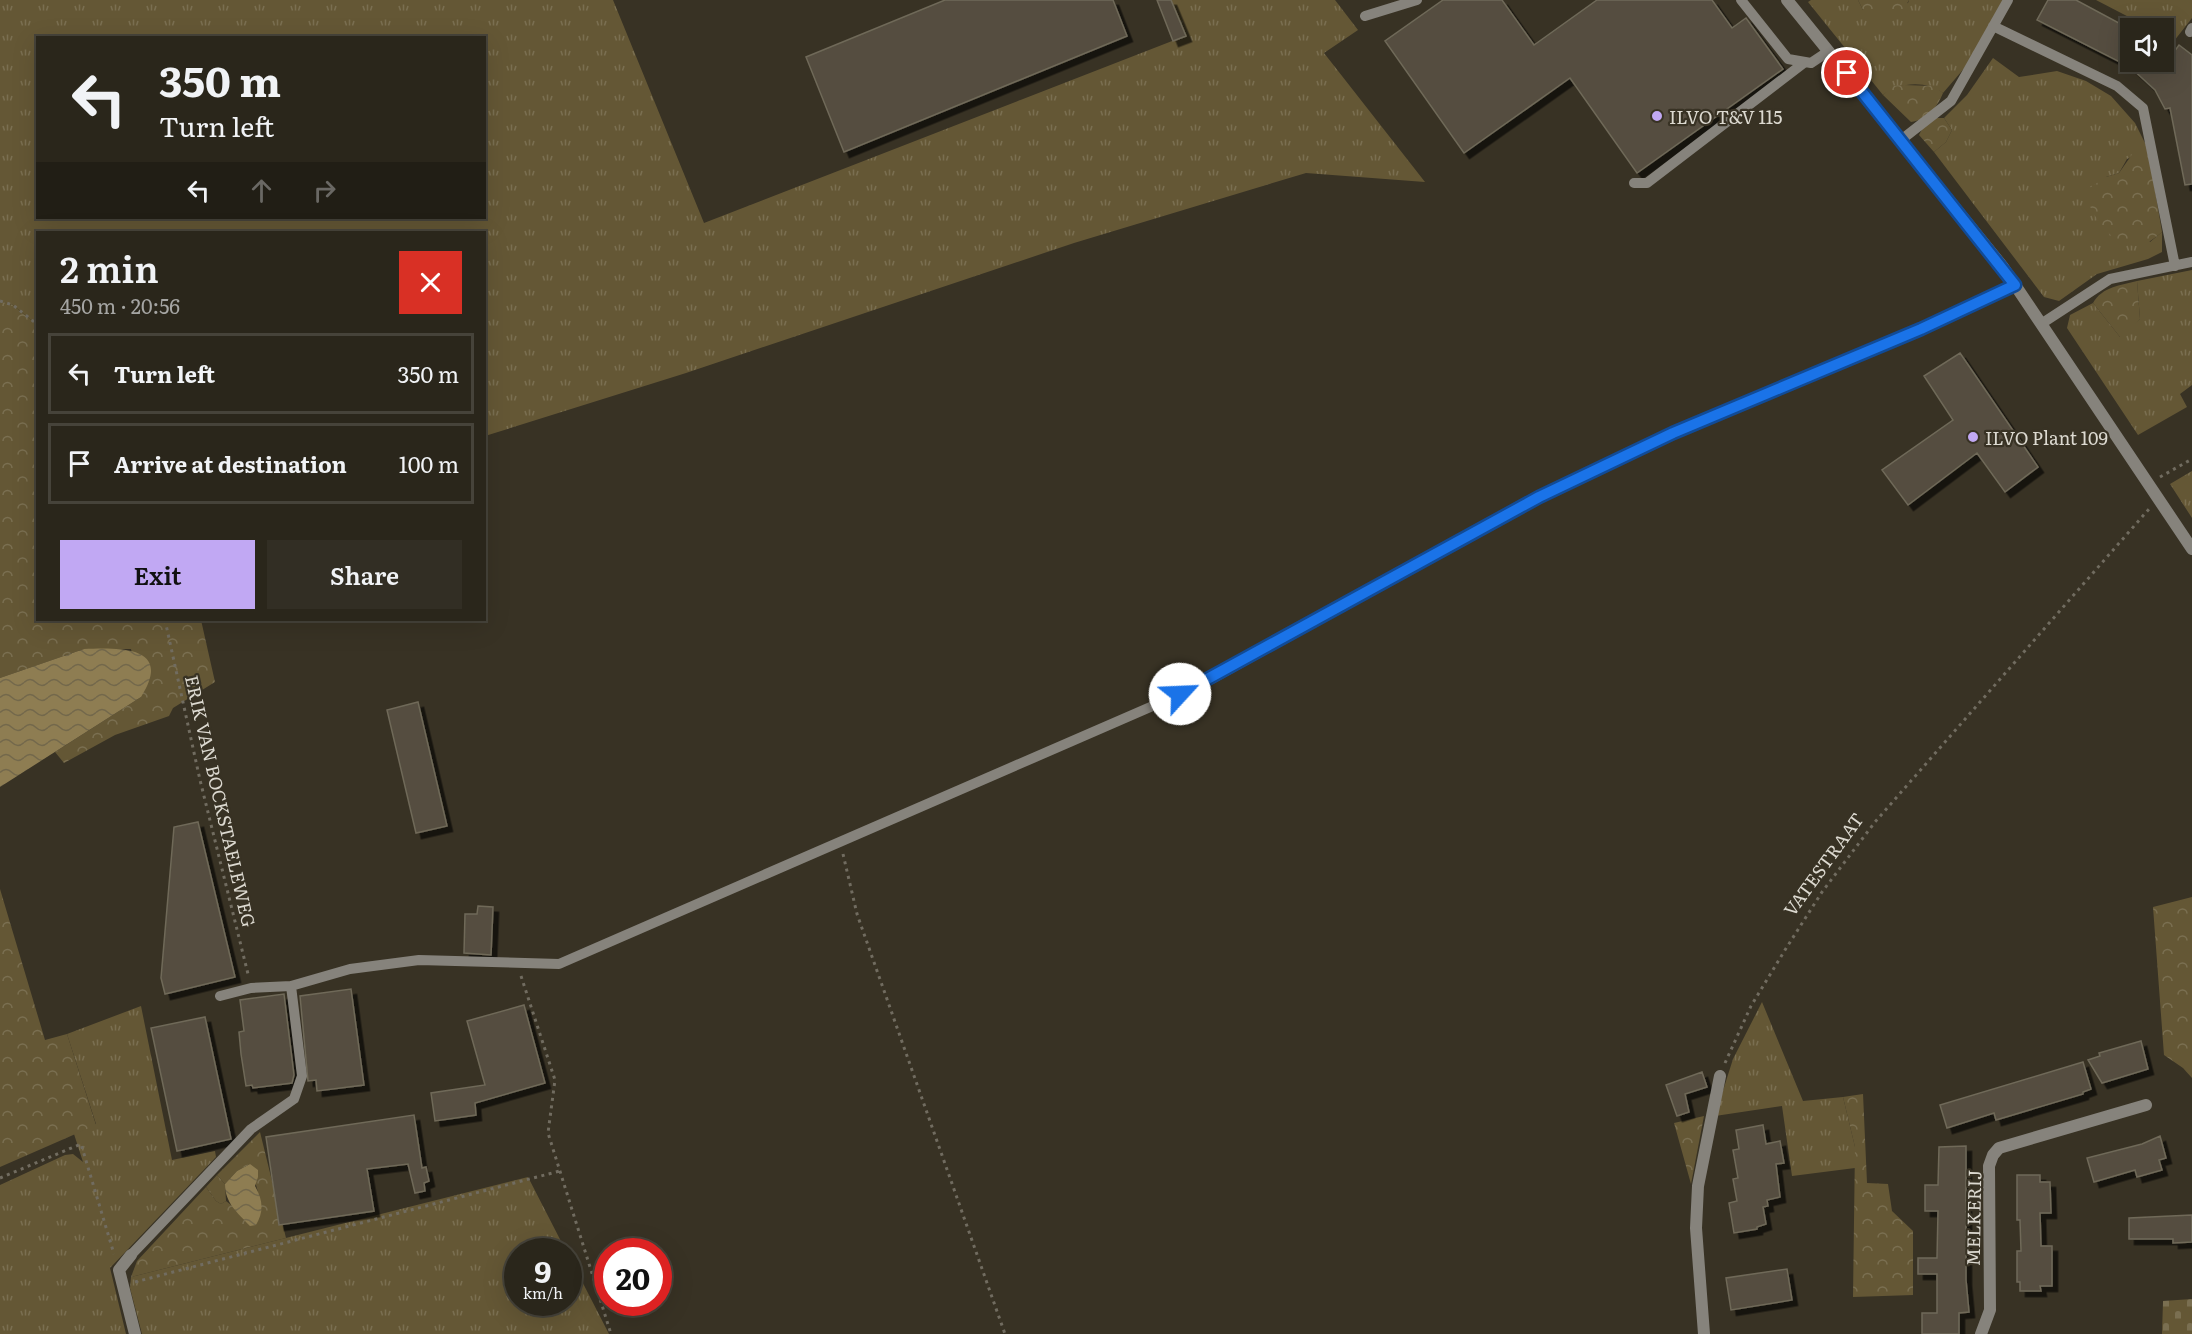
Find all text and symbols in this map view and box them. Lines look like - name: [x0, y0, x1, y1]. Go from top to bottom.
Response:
- map controls: [2120, 18, 2174, 72]
- button: sound: [2120, 18, 2174, 72]
- pin: [1821, 47, 1872, 98]
- text: 350 m: [159, 48, 281, 110]
- icon: arrive: [1830, 56, 1863, 89]
- icon: left: [60, 60, 138, 138]
- place label: ILVO T&V 115: [1669, 103, 1782, 130]
- text: Turn left: [159, 105, 274, 145]
- marker: ILVO T&V 115: [1650, 109, 1664, 123]
- icon: left: [182, 174, 215, 207]
- icon: ahead: [245, 174, 278, 207]
- icon: right: [308, 174, 341, 207]
- text: 2 min: [60, 241, 159, 294]
- button: close: [399, 251, 462, 314]
- text: 450 m · 20:56: [60, 290, 180, 320]
- icon: left: [63, 357, 96, 390]
- text: Turn left: [114, 357, 215, 390]
- text: 350 m: [398, 357, 459, 390]
- place label: ILVO Plant 109: [1985, 424, 2108, 451]
- marker: ILVO Plant 109: [1966, 430, 1980, 444]
- icon: arrive: [63, 447, 96, 480]
- text: Arrive at destination: [114, 447, 347, 480]
- text: 100 m: [399, 447, 459, 480]
- button: Exit: [60, 540, 255, 609]
- button: Share: [267, 540, 462, 609]
- position arrow: [1148, 662, 1212, 726]
- street label: ERIK VAN BOCKSTAELEWEG: [179, 672, 263, 930]
- street label: VATESTRAAT: [1776, 807, 1870, 921]
- street label: MELKERIJ: [1959, 1170, 1987, 1266]
- speed limit sign: 20: [594, 1238, 672, 1316]
- text: 9: [534, 1248, 552, 1292]
- text: km/h: [523, 1281, 563, 1304]

